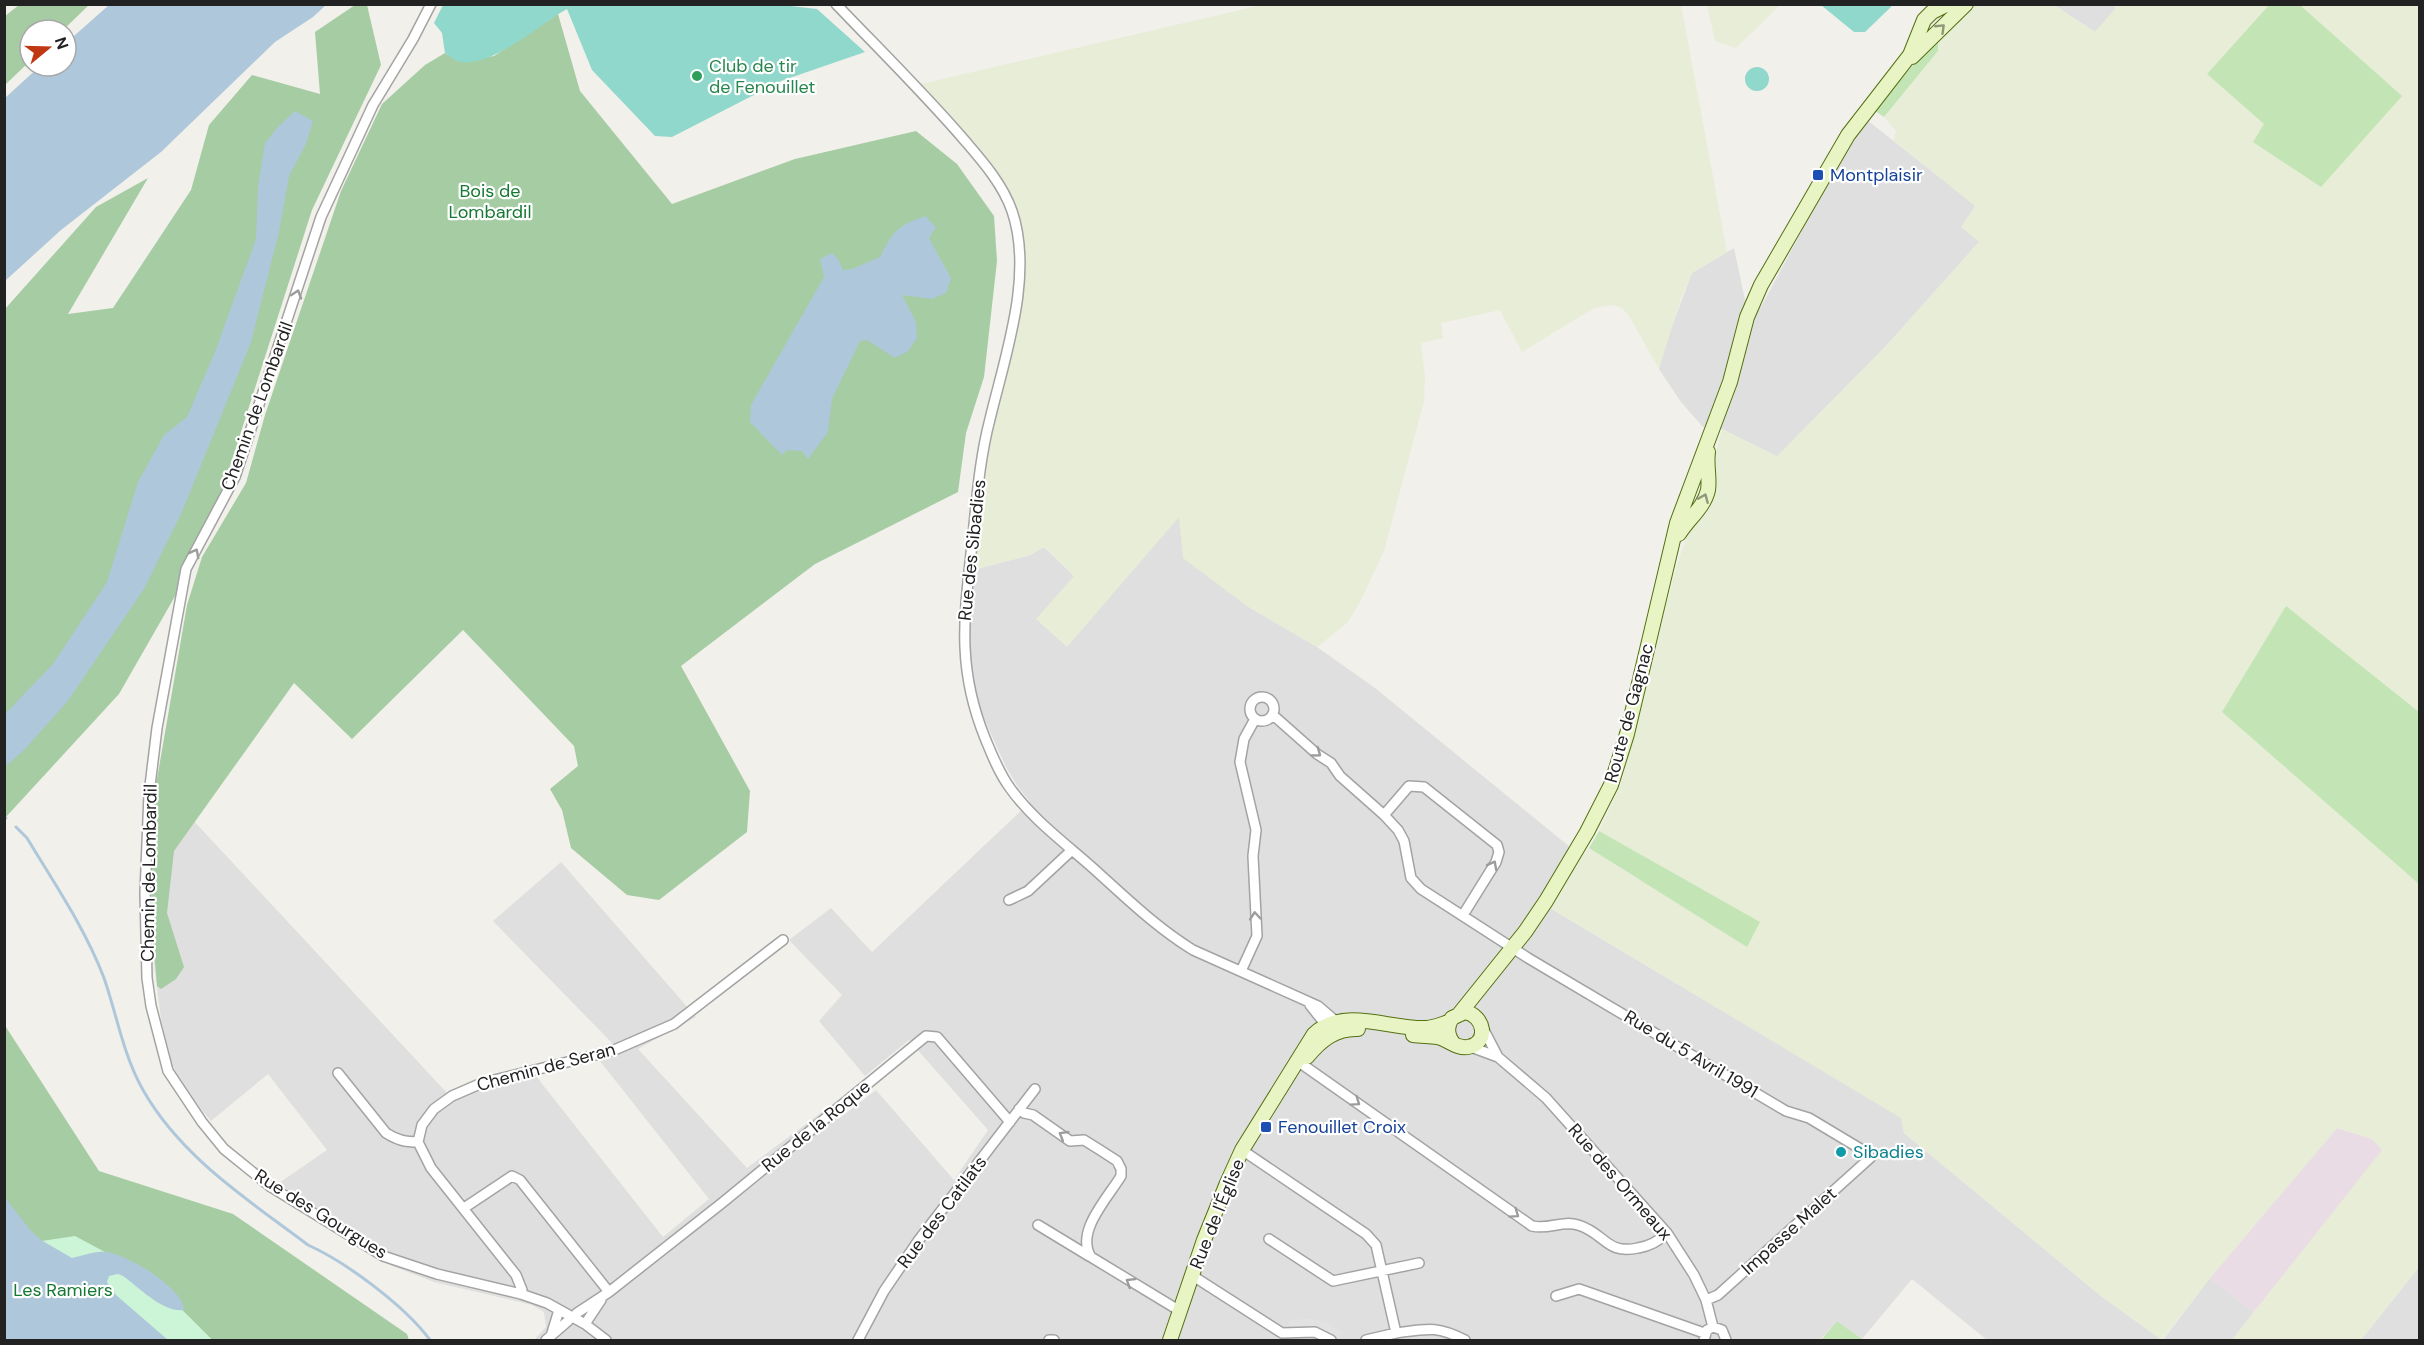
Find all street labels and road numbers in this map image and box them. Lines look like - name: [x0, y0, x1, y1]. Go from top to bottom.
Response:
- street label: Chemin de Lombardil: [215, 318, 299, 494]
- street label: Rue des Sibadies: [953, 478, 991, 622]
- street label: Route de Gagnac: [1599, 641, 1659, 785]
- street label: Chemin de Lombardil: [135, 784, 163, 962]
- street label: Rue du 5 Avril 1991: [1620, 1005, 1762, 1103]
- street label: Chemin de Seran: [474, 1037, 618, 1097]
- street label: Rue de la Roque: [757, 1075, 875, 1177]
- street label: Rue des Ormeaux: [1563, 1119, 1677, 1245]
- street label: Rue des Catilats: [892, 1151, 992, 1273]
- street label: Rue de l'Église: [1184, 1155, 1250, 1273]
- street label: Rue des Gourgues: [250, 1164, 392, 1264]
- street label: Impasse Malet: [1736, 1182, 1842, 1280]

